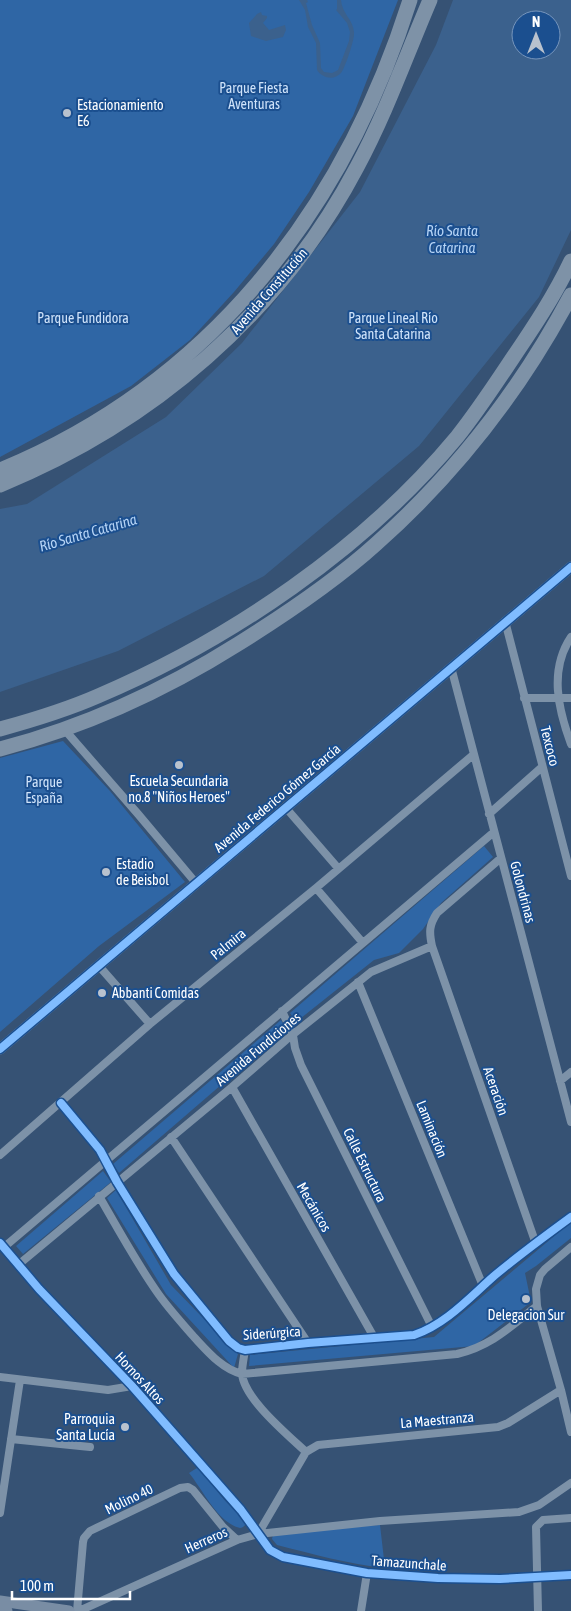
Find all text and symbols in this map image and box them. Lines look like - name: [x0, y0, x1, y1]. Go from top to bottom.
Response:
- north arrow: [511, 10, 561, 60]
- text: N: [532, 14, 540, 30]
- park label: Parque Fiesta Aventuras: [219, 80, 289, 112]
- place label: Estacionamiento E6: [77, 97, 164, 129]
- marker: Estacionamiento E6: [61, 107, 73, 119]
- water label: Río Santa Catarina: [426, 222, 478, 256]
- street label: Avenida Constitución: [227, 245, 311, 337]
- park label: Parque Fundidora: [37, 310, 129, 326]
- park label: Parque Lineal Río Santa Catarina: [348, 310, 438, 342]
- water label: Río Santa Catarina: [37, 510, 139, 555]
- street label: Texcoco: [537, 724, 563, 768]
- street label: Avenida Federico Gómez García: [211, 740, 343, 856]
- marker: Escuela Secundaria no.8 "Niños Heroes": [173, 759, 185, 771]
- place label: Escuela Secundaria no.8 "Niños Heroes": [128, 773, 230, 805]
- park label: Parque España: [25, 774, 63, 806]
- place label: Estadio de Beisbol: [116, 856, 169, 888]
- street label: Golondrinas: [507, 859, 539, 925]
- marker: Estadio de Beisbol: [100, 866, 112, 878]
- street label: Palmira: [207, 925, 249, 963]
- place label: Abbanti Comidas: [112, 985, 199, 1001]
- marker: Abbanti Comidas: [96, 987, 108, 999]
- street label: Avenida Fundiciones: [212, 1009, 304, 1089]
- street label: Aceración: [480, 1065, 512, 1117]
- street label: Laminación: [413, 1098, 451, 1160]
- street label: Calle Estructura: [340, 1125, 390, 1205]
- street label: Mecánicos: [294, 1180, 334, 1234]
- marker: Delegacion Sur: [520, 1293, 532, 1305]
- place label: Delegacion Sur: [488, 1307, 565, 1323]
- street label: Siderúrgica: [243, 1323, 301, 1343]
- street label: Hornos Altos: [112, 1349, 168, 1407]
- street label: La Maestranza: [400, 1409, 474, 1431]
- place label: Parroquia Santa Lucía: [56, 1411, 115, 1443]
- marker: Parroquia Santa Lucía: [119, 1421, 131, 1433]
- street label: Molino 40: [102, 1480, 156, 1517]
- street label: Herreros: [182, 1524, 230, 1556]
- street label: Tamazunchale: [371, 1552, 447, 1574]
- scale bar: [12, 1568, 130, 1600]
- text: 100 m: [20, 1577, 54, 1594]

